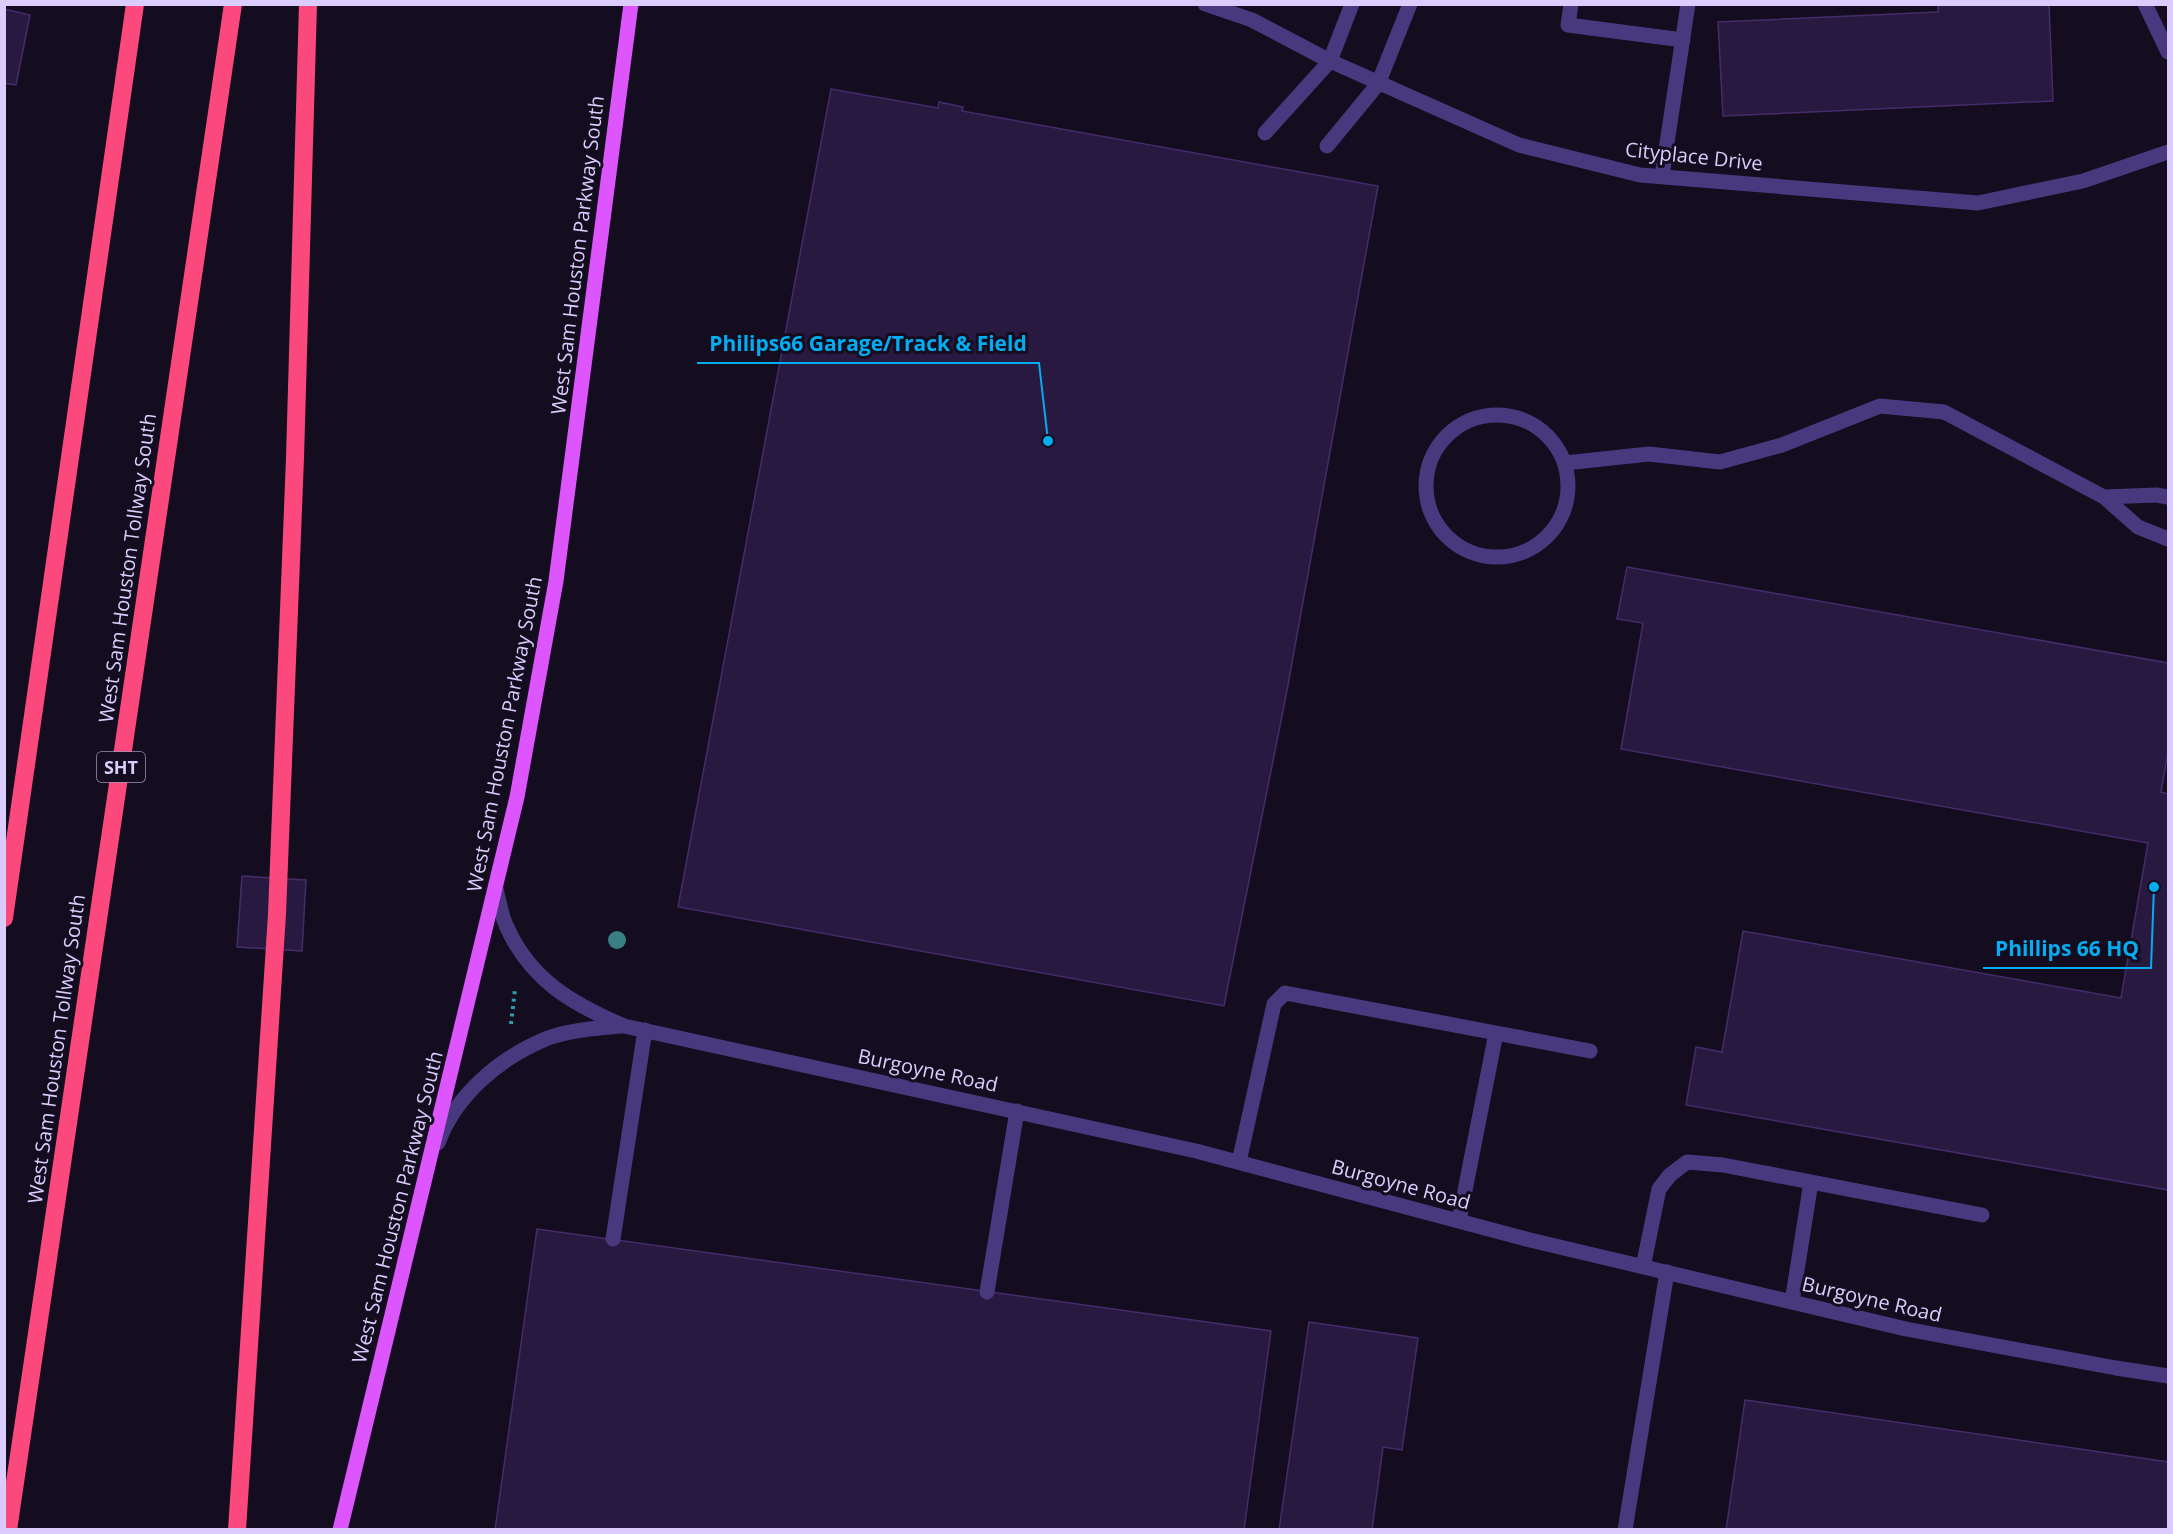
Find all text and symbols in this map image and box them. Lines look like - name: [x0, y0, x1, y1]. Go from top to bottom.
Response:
- street label: West Sam Houston Parkway South: [544, 94, 610, 416]
- street label: Cityplace Drive: [1624, 135, 1764, 177]
- callout: Philips66 Garage/Track & Field: [697, 324, 1039, 363]
- text: Philips66 Garage/Track & Field: [709, 329, 1027, 357]
- street label: West Sam Houston Tollway South: [92, 412, 162, 724]
- street label: West Sam Houston Parkway South: [460, 574, 548, 894]
- road number: SHT: [97, 752, 145, 782]
- street label: West Sam Houston Tollway South: [21, 893, 91, 1205]
- callout: Phillips 66 HQ: [1983, 929, 2151, 968]
- text: Phillips 66 HQ: [1995, 934, 2139, 962]
- street label: Burgoyne Road: [855, 1042, 1001, 1098]
- street label: West Sam Houston Parkway South: [345, 1048, 449, 1366]
- street label: Burgoyne Road: [1329, 1152, 1473, 1216]
- street label: Burgoyne Road: [1799, 1270, 1945, 1328]

